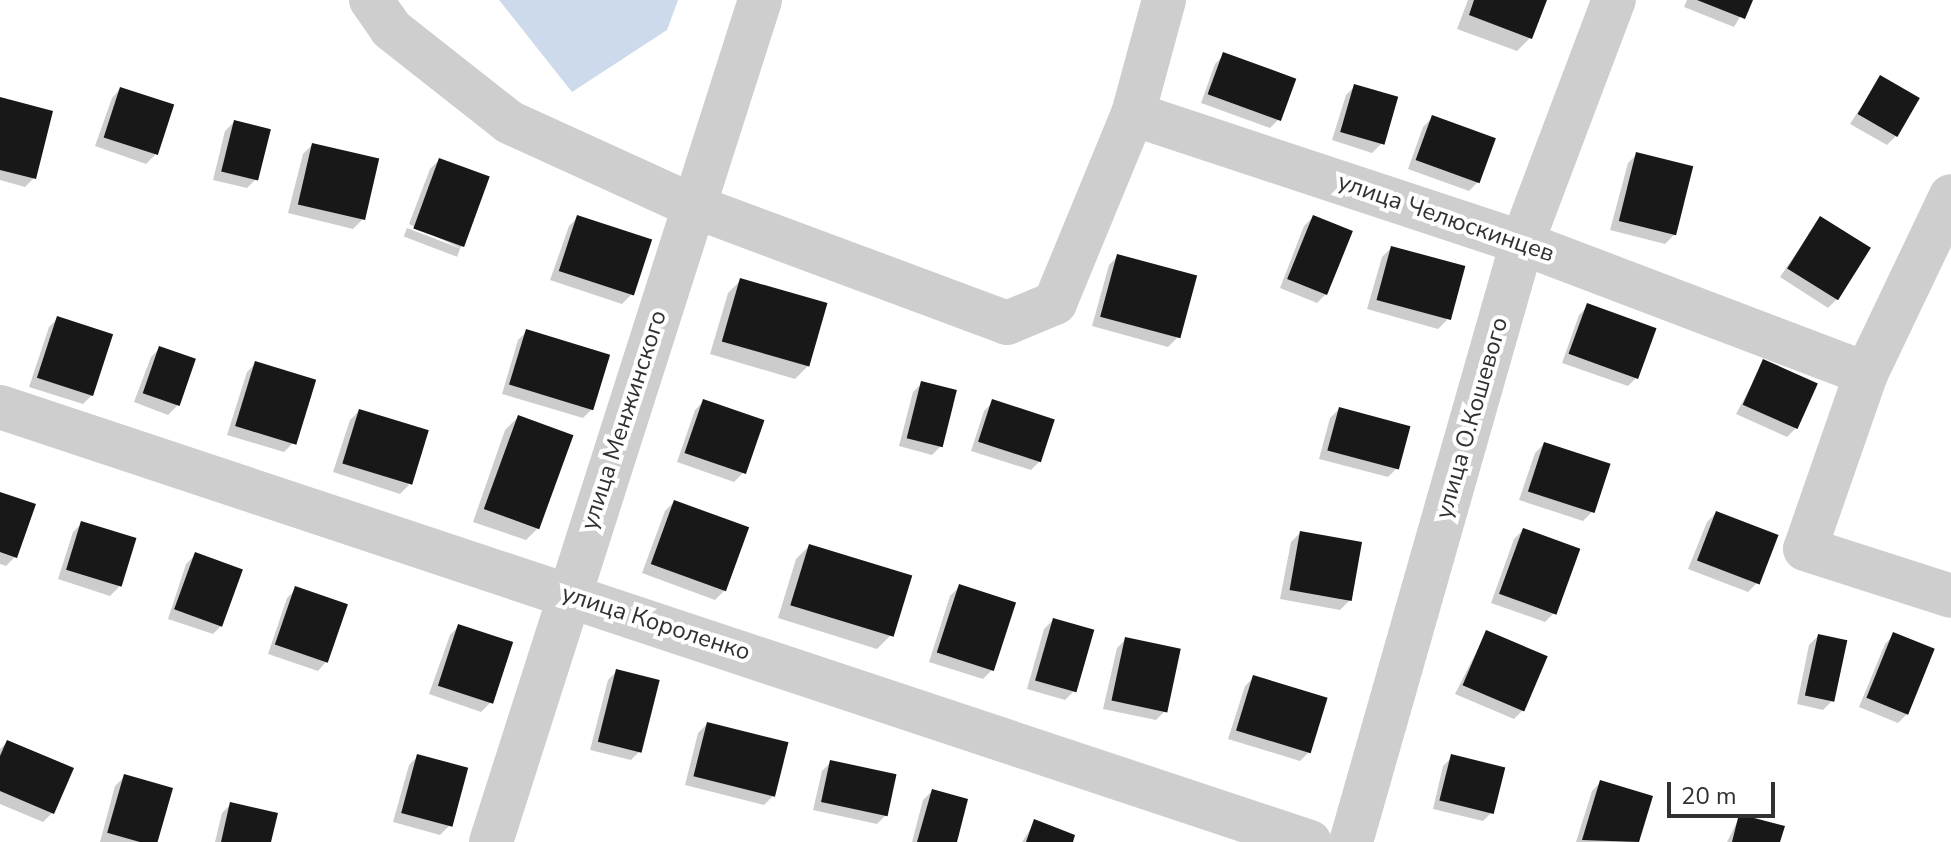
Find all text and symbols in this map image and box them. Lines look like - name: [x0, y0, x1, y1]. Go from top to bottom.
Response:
- street label: улица Челюскинцев: [1334, 167, 1558, 269]
- street label: улица Менжинского: [575, 307, 673, 533]
- street label: улица О.Кошевого: [1429, 314, 1515, 522]
- street label: улица Короленко: [558, 579, 754, 667]
- scale bar: [1671, 766, 1779, 816]
- text: 20 m: [1681, 780, 1737, 812]

